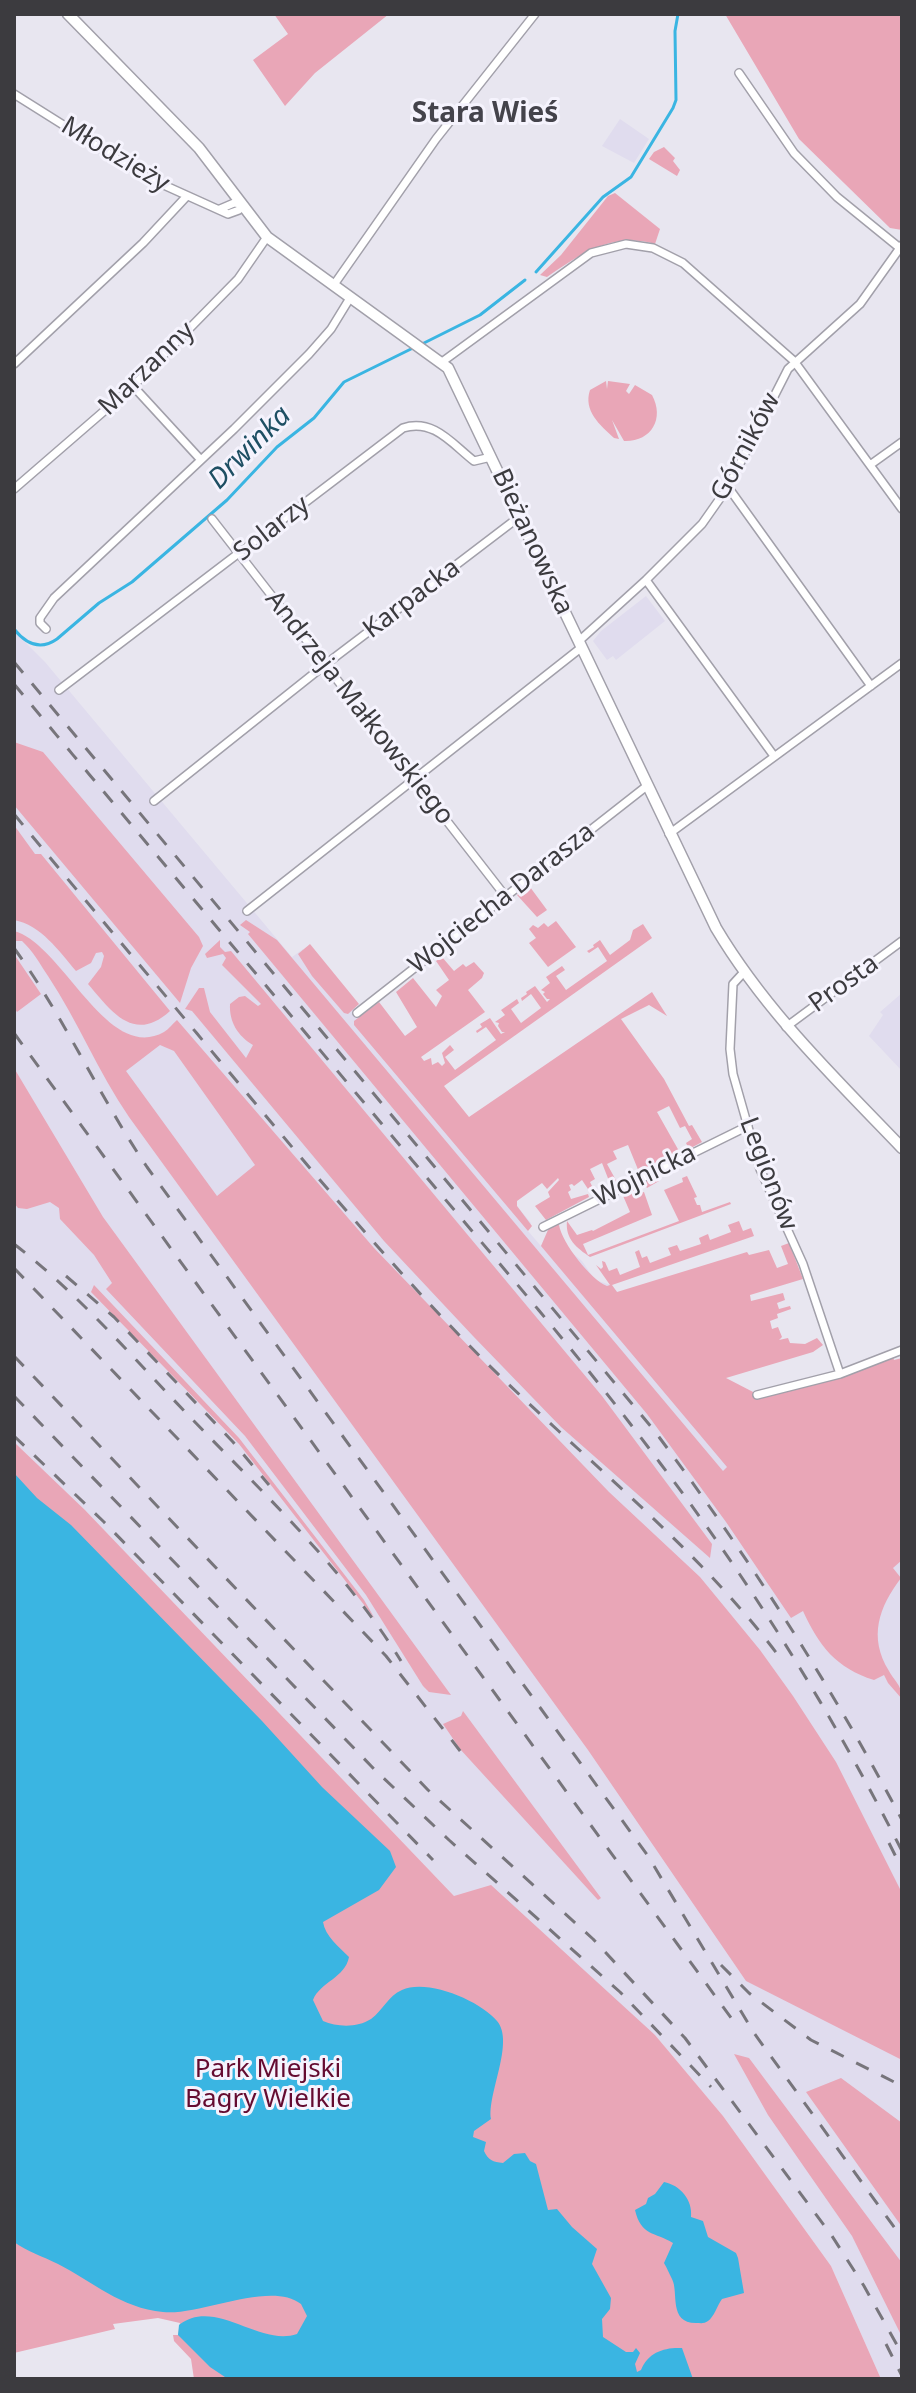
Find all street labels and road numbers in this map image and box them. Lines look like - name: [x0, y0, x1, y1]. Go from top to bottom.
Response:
- street label: Młodzieży: [55, 111, 175, 199]
- street label: Marzanny: [93, 316, 201, 422]
- street label: Górników: [705, 388, 787, 506]
- street label: Bieżanowska: [485, 464, 579, 620]
- street label: Solarzy: [228, 490, 316, 568]
- street label: Karpacka: [358, 553, 466, 645]
- street label: Andrzeja Małkowskiego: [258, 585, 460, 831]
- street label: Wojciecha Darasza: [403, 817, 601, 981]
- street label: Prosta: [803, 948, 885, 1020]
- street label: Legionów: [732, 1113, 804, 1235]
- street label: Wojnicka: [589, 1138, 701, 1214]

